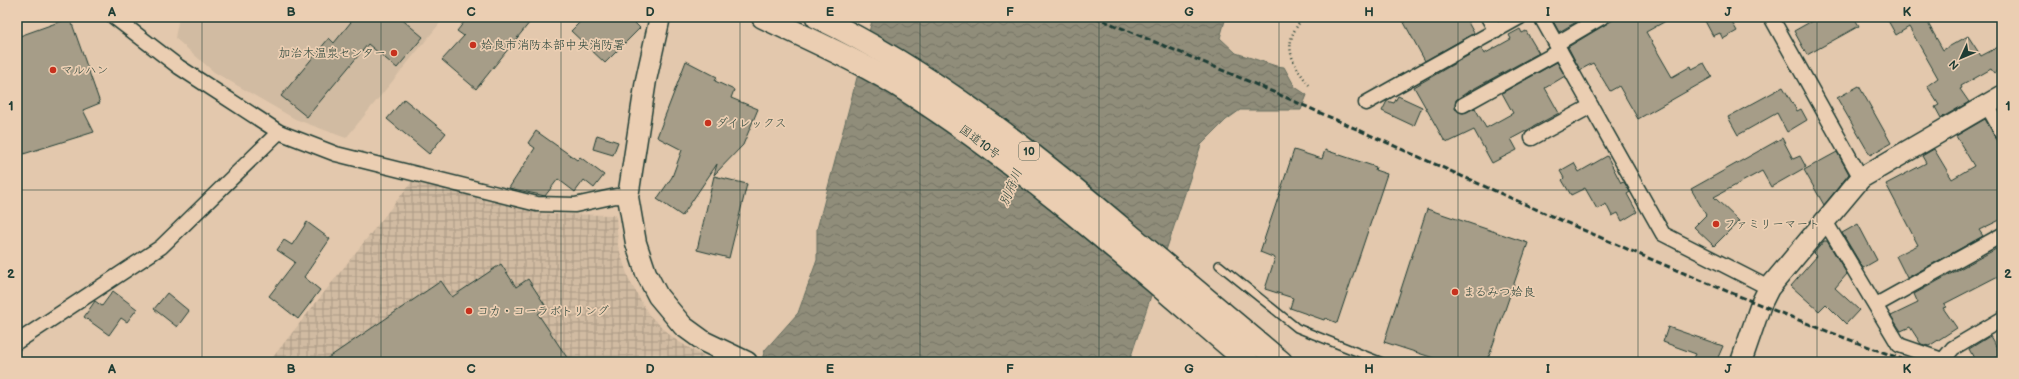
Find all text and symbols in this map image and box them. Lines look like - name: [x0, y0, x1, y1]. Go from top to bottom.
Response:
- text: A: [107, 4, 116, 20]
- text: B: [286, 4, 296, 20]
- text: C: [466, 4, 476, 20]
- text: D: [645, 4, 655, 20]
- text: E: [826, 4, 835, 20]
- text: F: [1006, 4, 1014, 20]
- text: G: [1184, 4, 1194, 20]
- text: H: [1364, 4, 1374, 20]
- text: I: [1546, 4, 1550, 20]
- text: J: [1724, 4, 1732, 20]
- text: K: [1903, 4, 1912, 20]
- place label: 姶良市消防本部中央消防署: [481, 38, 625, 53]
- north arrow: [1941, 38, 1981, 78]
- marker: 姶良市消防本部中央消防署: [468, 40, 478, 50]
- place label: 加治木温泉センター: [278, 46, 386, 61]
- marker: 加治木温泉センター: [389, 48, 399, 58]
- text: N: [1947, 57, 1962, 72]
- place label: マルハン: [61, 63, 109, 78]
- marker: マルハン: [48, 65, 58, 75]
- text: 1: [8, 98, 14, 114]
- text: 1: [2005, 98, 2011, 114]
- place label: ダイレックス: [716, 116, 787, 131]
- marker: ダイレックス: [703, 118, 713, 128]
- street label: 国道10号: [956, 122, 1003, 163]
- road number: 10: [1019, 142, 1039, 160]
- water label: 別府川: [996, 166, 1026, 208]
- place label: ファミリーマート: [1724, 217, 1820, 232]
- marker: ファミリーマート: [1711, 219, 1721, 229]
- text: 2: [7, 266, 15, 282]
- text: 2: [2004, 266, 2012, 282]
- place label: まるみつ姶良: [1463, 285, 1535, 300]
- marker: まるみつ姶良: [1450, 287, 1460, 297]
- place label: コカ・コーラボトリング: [477, 304, 609, 319]
- marker: コカ・コーラボトリング: [464, 306, 474, 316]
- text: A: [107, 361, 116, 377]
- text: B: [286, 361, 296, 377]
- text: C: [466, 361, 476, 377]
- text: D: [645, 361, 655, 377]
- text: E: [826, 361, 835, 377]
- text: F: [1006, 361, 1014, 377]
- text: G: [1184, 361, 1194, 377]
- text: H: [1364, 361, 1374, 377]
- text: I: [1546, 361, 1550, 377]
- text: J: [1724, 361, 1732, 377]
- text: K: [1903, 361, 1912, 377]

